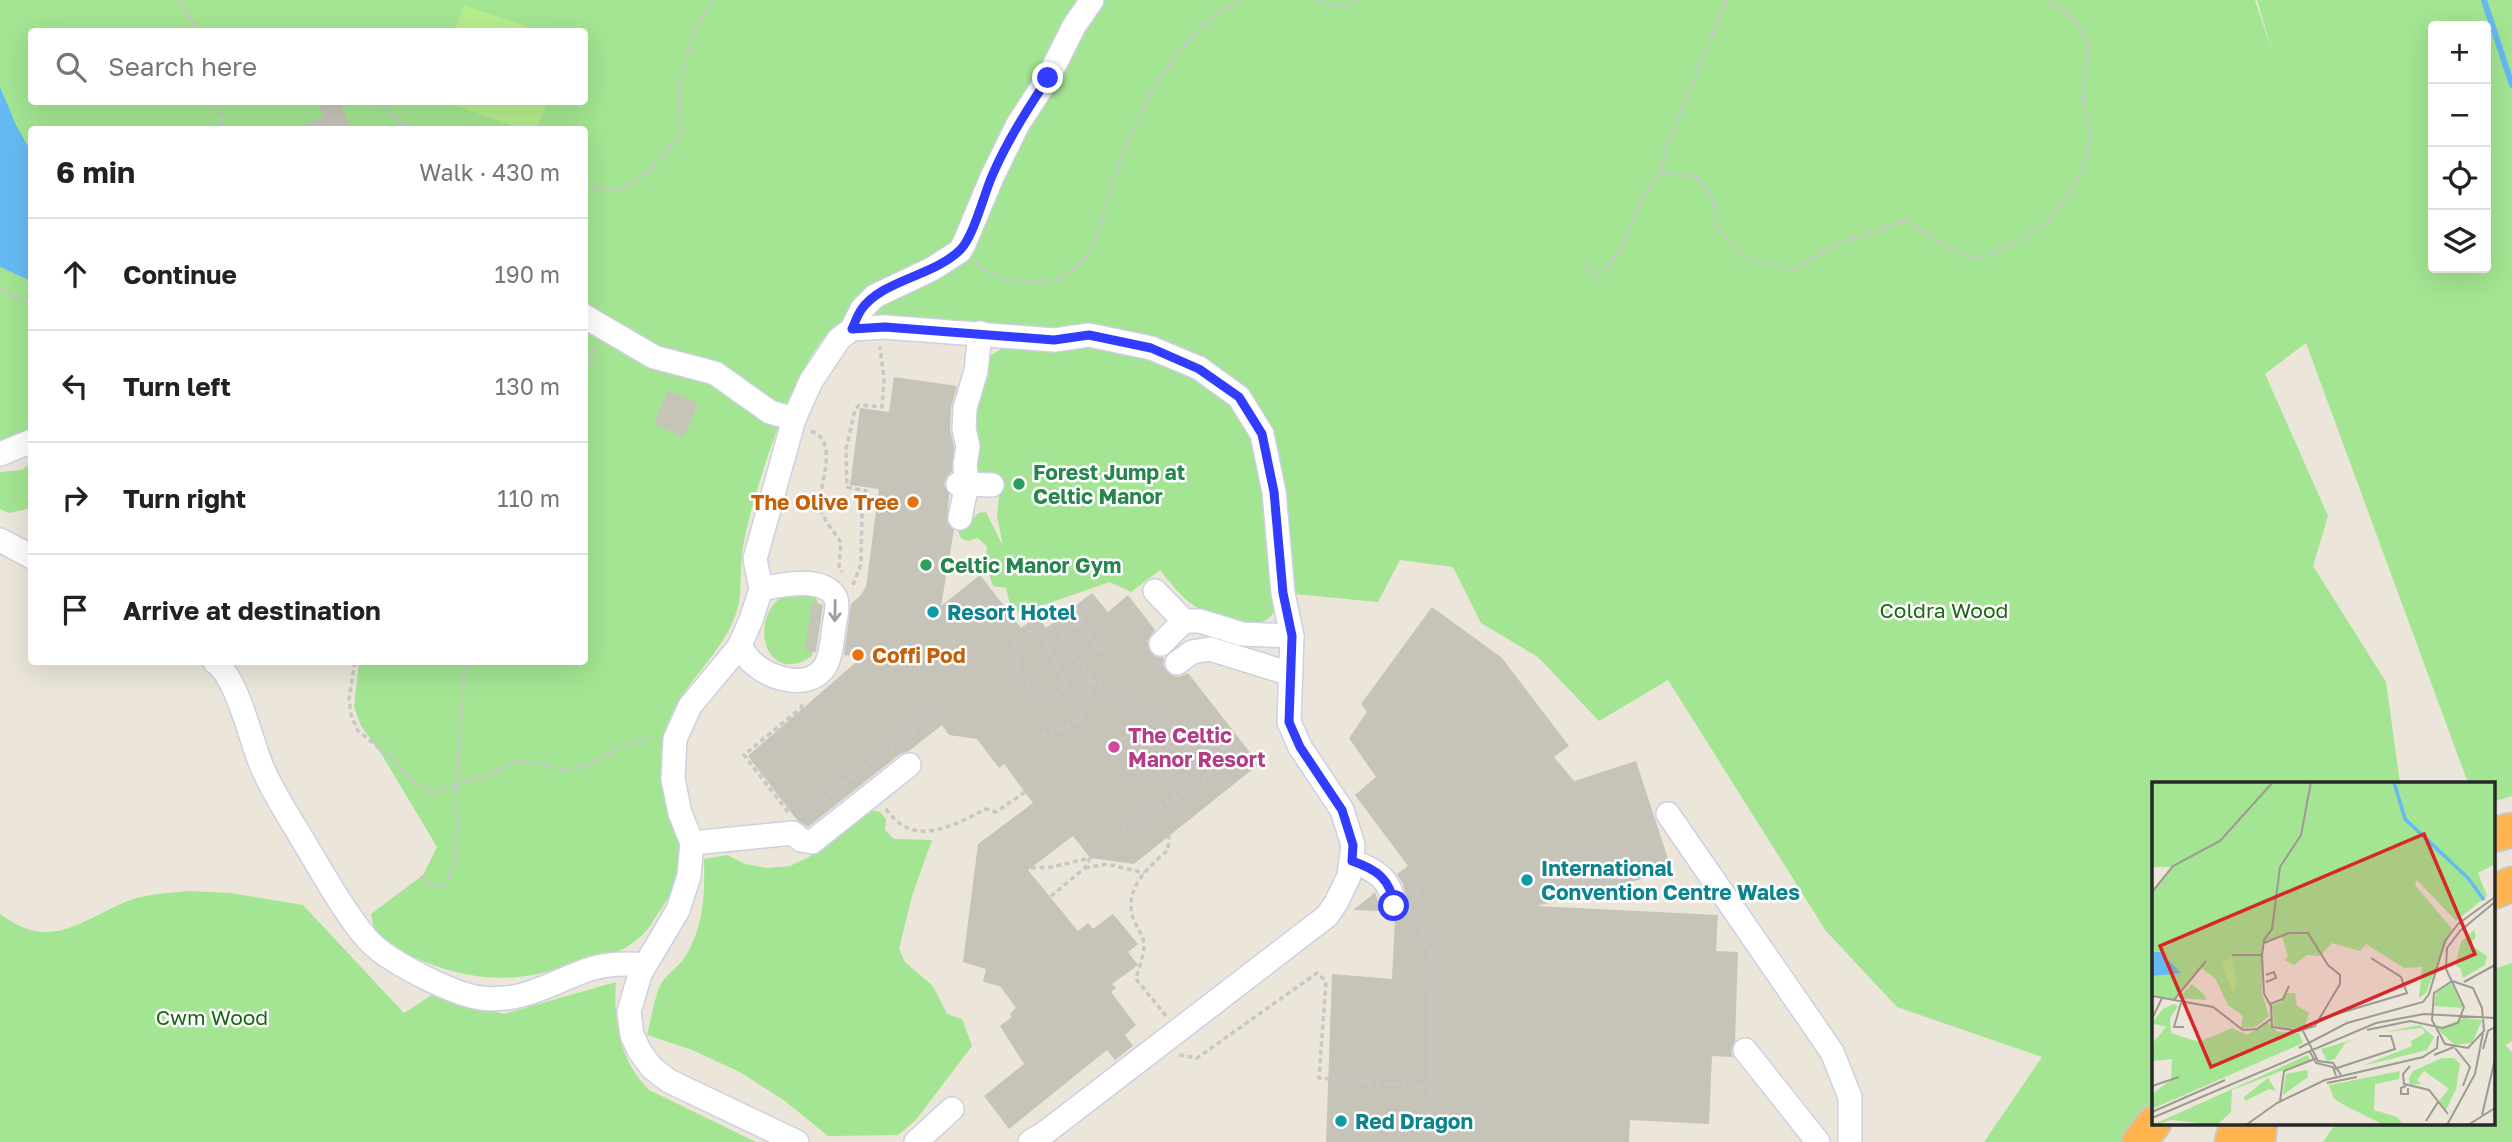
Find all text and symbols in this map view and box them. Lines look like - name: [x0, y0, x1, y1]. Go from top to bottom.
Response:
- map controls: [2428, 21, 2491, 273]
- button: +: [2428, 21, 2491, 84]
- search box: [28, 28, 588, 105]
- icon: search: [52, 48, 90, 86]
- text: Search here: [108, 51, 257, 82]
- route end: [1032, 62, 1063, 93]
- button: −: [2428, 84, 2491, 147]
- button: locate: [2428, 147, 2491, 210]
- text: 6 min: [56, 154, 135, 190]
- text: Walk · 430 m: [419, 158, 560, 186]
- button: layers: [2428, 210, 2491, 273]
- icon: ahead: [56, 255, 94, 293]
- text: Continue: [123, 259, 237, 290]
- text: 190 m: [495, 260, 560, 288]
- icon: left: [56, 367, 94, 405]
- text: Turn left: [123, 371, 231, 402]
- text: 130 m: [495, 372, 560, 400]
- place label: Forest Jump at Celtic Manor: [1033, 459, 1185, 509]
- marker: Forest Jump at Celtic Manor: [1011, 476, 1027, 492]
- icon: right: [56, 479, 94, 517]
- text: Turn right: [123, 483, 246, 514]
- text: 110 m: [497, 484, 560, 512]
- place label: The Olive Tree: [751, 489, 899, 515]
- marker: The Olive Tree: [905, 494, 921, 510]
- place label: Celtic Manor Gym: [940, 552, 1121, 578]
- marker: Celtic Manor Gym: [918, 557, 934, 573]
- icon: arrive: [56, 591, 94, 629]
- text: Arrive at destination: [123, 595, 381, 626]
- park label: Coldra Wood: [1880, 597, 2008, 623]
- one-way arrow: [828, 599, 841, 622]
- place label: Resort Hotel: [947, 599, 1077, 625]
- marker: Resort Hotel: [925, 604, 941, 620]
- place label: Coffi Pod: [872, 642, 966, 668]
- marker: Coffi Pod: [850, 647, 866, 663]
- place label: The Celtic Manor Resort: [1128, 722, 1266, 772]
- marker: The Celtic Manor Resort: [1106, 739, 1122, 755]
- inset map: [2152, 782, 2494, 1124]
- place label: International Convention Centre Wales: [1541, 855, 1800, 905]
- marker: International Convention Centre Wales: [1519, 872, 1535, 888]
- route start: [1378, 890, 1409, 921]
- park label: Cwm Wood: [156, 1004, 268, 1030]
- place label: Red Dragon: [1355, 1108, 1473, 1134]
- marker: Red Dragon: [1333, 1113, 1349, 1129]

